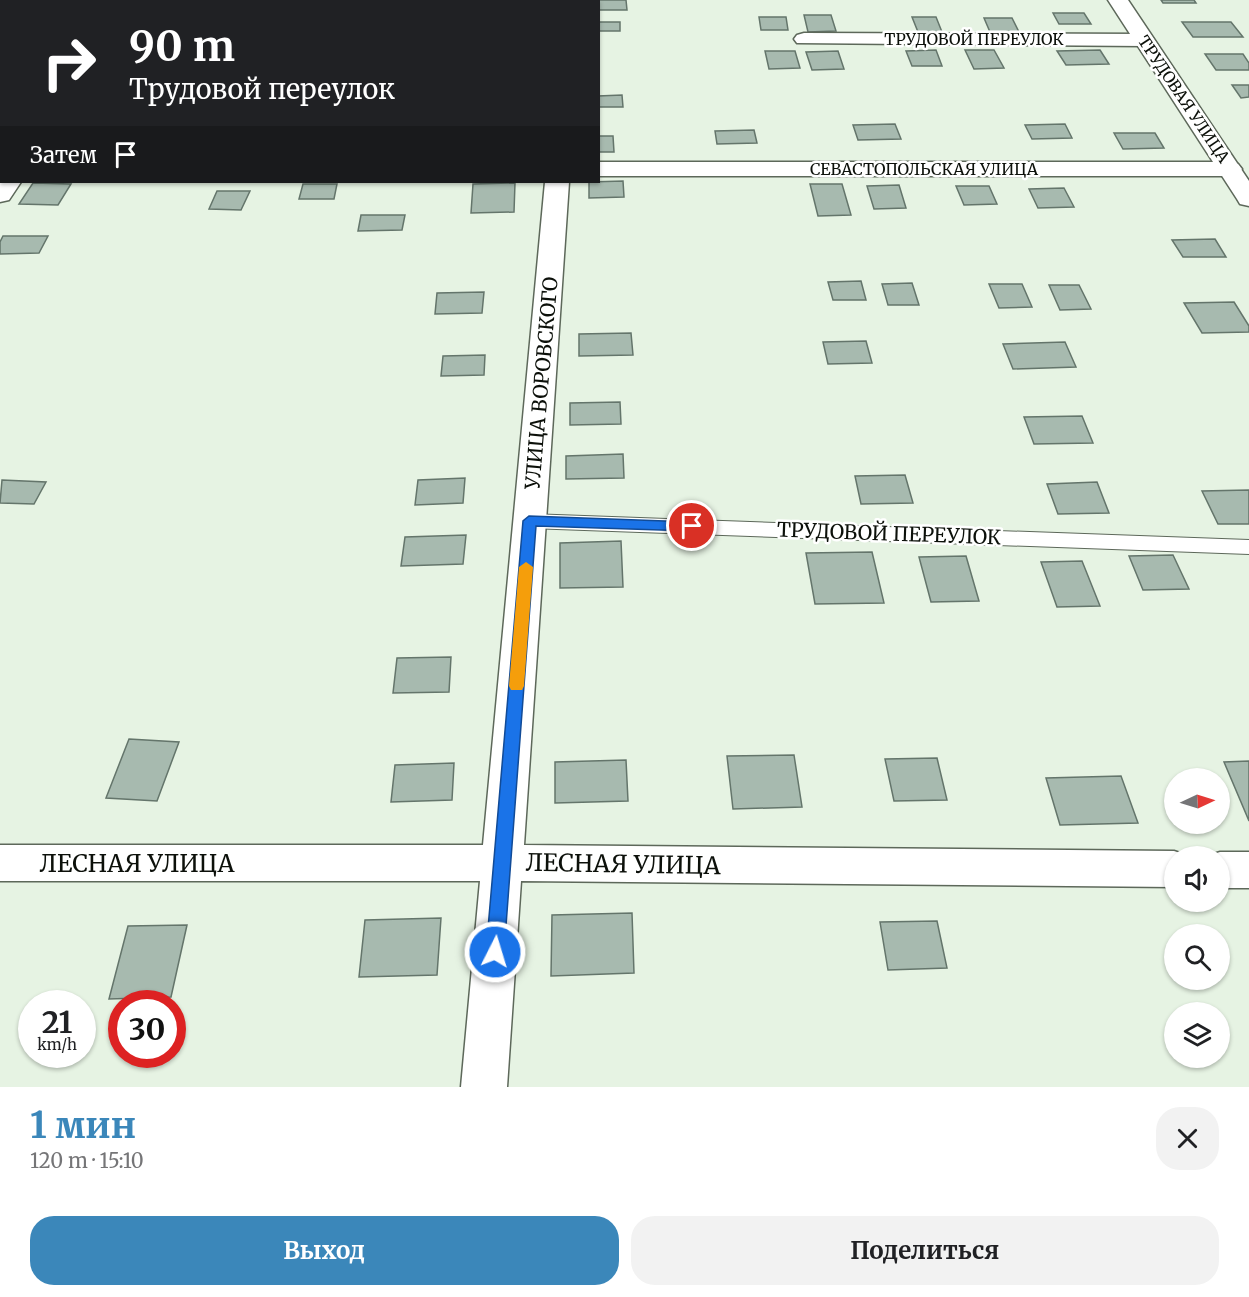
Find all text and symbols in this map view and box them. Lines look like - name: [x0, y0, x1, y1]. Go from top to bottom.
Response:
- text: 90 m: [129, 20, 235, 72]
- icon: right: [30, 24, 108, 102]
- street label: ТРУДОВОЙ ПЕРЕУЛОК: [884, 29, 1064, 49]
- street label: ТРУДОВАЯ УЛИЦА: [1134, 32, 1234, 167]
- text: Трудовой переулок: [129, 72, 395, 106]
- icon: arrive: [109, 138, 142, 171]
- text: Затем: [30, 141, 97, 169]
- street label: СЕВАСТОПОЛЬСКАЯ УЛИЦА: [810, 159, 1039, 179]
- street label: УЛИЦА ВОРОВСКОГО: [519, 276, 563, 491]
- pin: [666, 500, 717, 551]
- icon: arrive: [675, 509, 708, 542]
- street label: ТРУДОВОЙ ПЕРЕУЛОК: [777, 516, 1001, 549]
- north arrow: [1164, 768, 1230, 834]
- map controls: [1164, 768, 1230, 1068]
- button: sound: [1164, 846, 1230, 912]
- street label: ЛЕСНАЯ УЛИЦА: [525, 847, 722, 881]
- street label: ЛЕСНАЯ УЛИЦА: [40, 848, 236, 879]
- position arrow: [463, 920, 527, 984]
- button: search: [1164, 924, 1230, 990]
- speed limit sign: 30: [108, 990, 186, 1068]
- button: layers: [1164, 1002, 1230, 1068]
- text: 21: [42, 1003, 72, 1041]
- text: km/h: [37, 1035, 77, 1054]
- text: 1 мин: [30, 1103, 136, 1148]
- button: close: [1156, 1107, 1219, 1170]
- text: 120 m · 15:10: [30, 1148, 144, 1173]
- button: Выход: [30, 1216, 619, 1285]
- button: Поделиться: [631, 1216, 1219, 1285]

